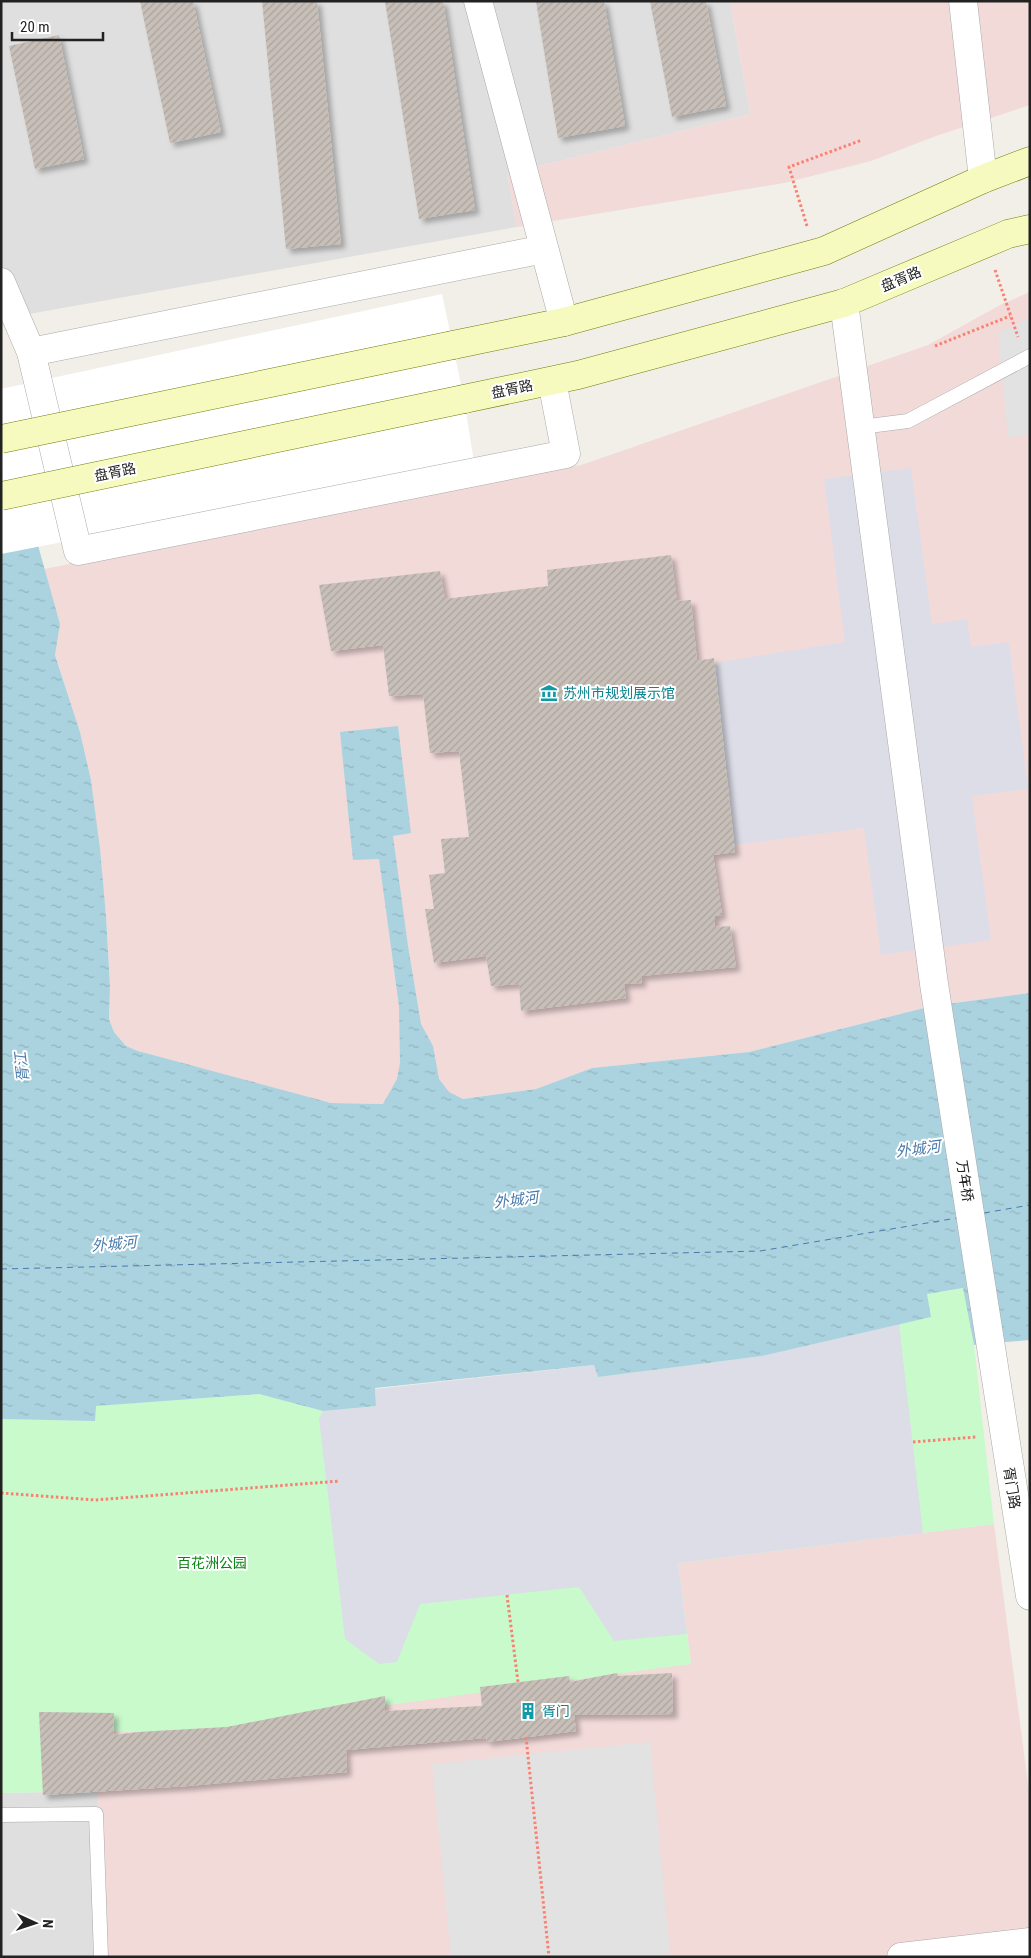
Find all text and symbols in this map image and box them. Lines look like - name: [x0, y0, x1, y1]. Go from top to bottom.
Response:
- scale bar: [12, 10, 104, 42]
- text: 20 m: [20, 18, 50, 36]
- street label: 盘胥路: [879, 263, 923, 295]
- street label: 盘胥路: [490, 377, 534, 401]
- street label: 盘胥路: [93, 460, 137, 484]
- museum icon: 苏州市规划展示馆: [539, 683, 559, 703]
- place label: 苏州市规划展示馆: [563, 685, 675, 701]
- water label: 胥江: [11, 1049, 33, 1083]
- water label: 外城河: [895, 1137, 944, 1161]
- street label: 万年桥: [954, 1159, 976, 1203]
- water label: 外城河: [493, 1188, 542, 1212]
- water label: 外城河: [91, 1233, 140, 1255]
- street label: 胥门路: [1001, 1466, 1023, 1510]
- park label: 百花洲公园: [177, 1555, 247, 1571]
- building icon: 胥门: [518, 1701, 538, 1721]
- place label: 胥门: [542, 1703, 570, 1719]
- north arrow: [10, 1898, 60, 1948]
- text: N: [40, 1919, 56, 1928]

